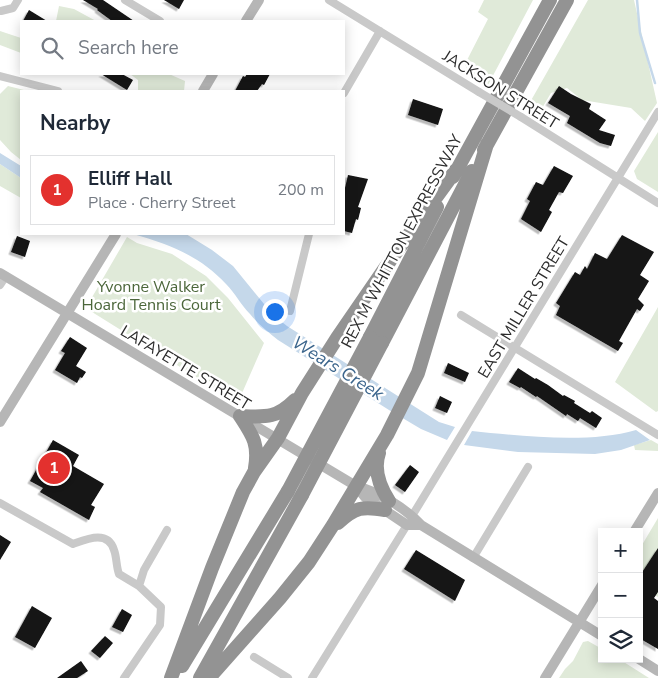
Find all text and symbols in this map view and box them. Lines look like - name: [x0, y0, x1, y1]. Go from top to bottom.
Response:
- search box: [20, 20, 345, 75]
- icon: search: [38, 34, 66, 62]
- text: Search here: [78, 35, 179, 61]
- street label: JACKSON STREET: [437, 45, 563, 135]
- text: Nearby: [40, 109, 110, 137]
- street label: REX M WHITTON EXPRESSWAY: [336, 130, 468, 352]
- text: Elliff Hall: [88, 166, 172, 192]
- text: 1: [52, 179, 62, 201]
- text: 200 m: [277, 179, 324, 201]
- text: Place · Cherry Street: [88, 192, 235, 214]
- street label: EAST MILLER STREET: [473, 232, 575, 382]
- park label: Yvonne Walker Hoard Tennis Court: [81, 276, 221, 316]
- your location: [262, 299, 288, 325]
- street label: LAFAYETTE STREET: [116, 320, 255, 416]
- water label: Wears Creek: [287, 330, 389, 406]
- pin: 1: [38, 449, 70, 487]
- map controls: [598, 528, 643, 663]
- button: +: [598, 528, 643, 573]
- button: −: [598, 573, 643, 618]
- button: layers: [598, 618, 643, 663]

